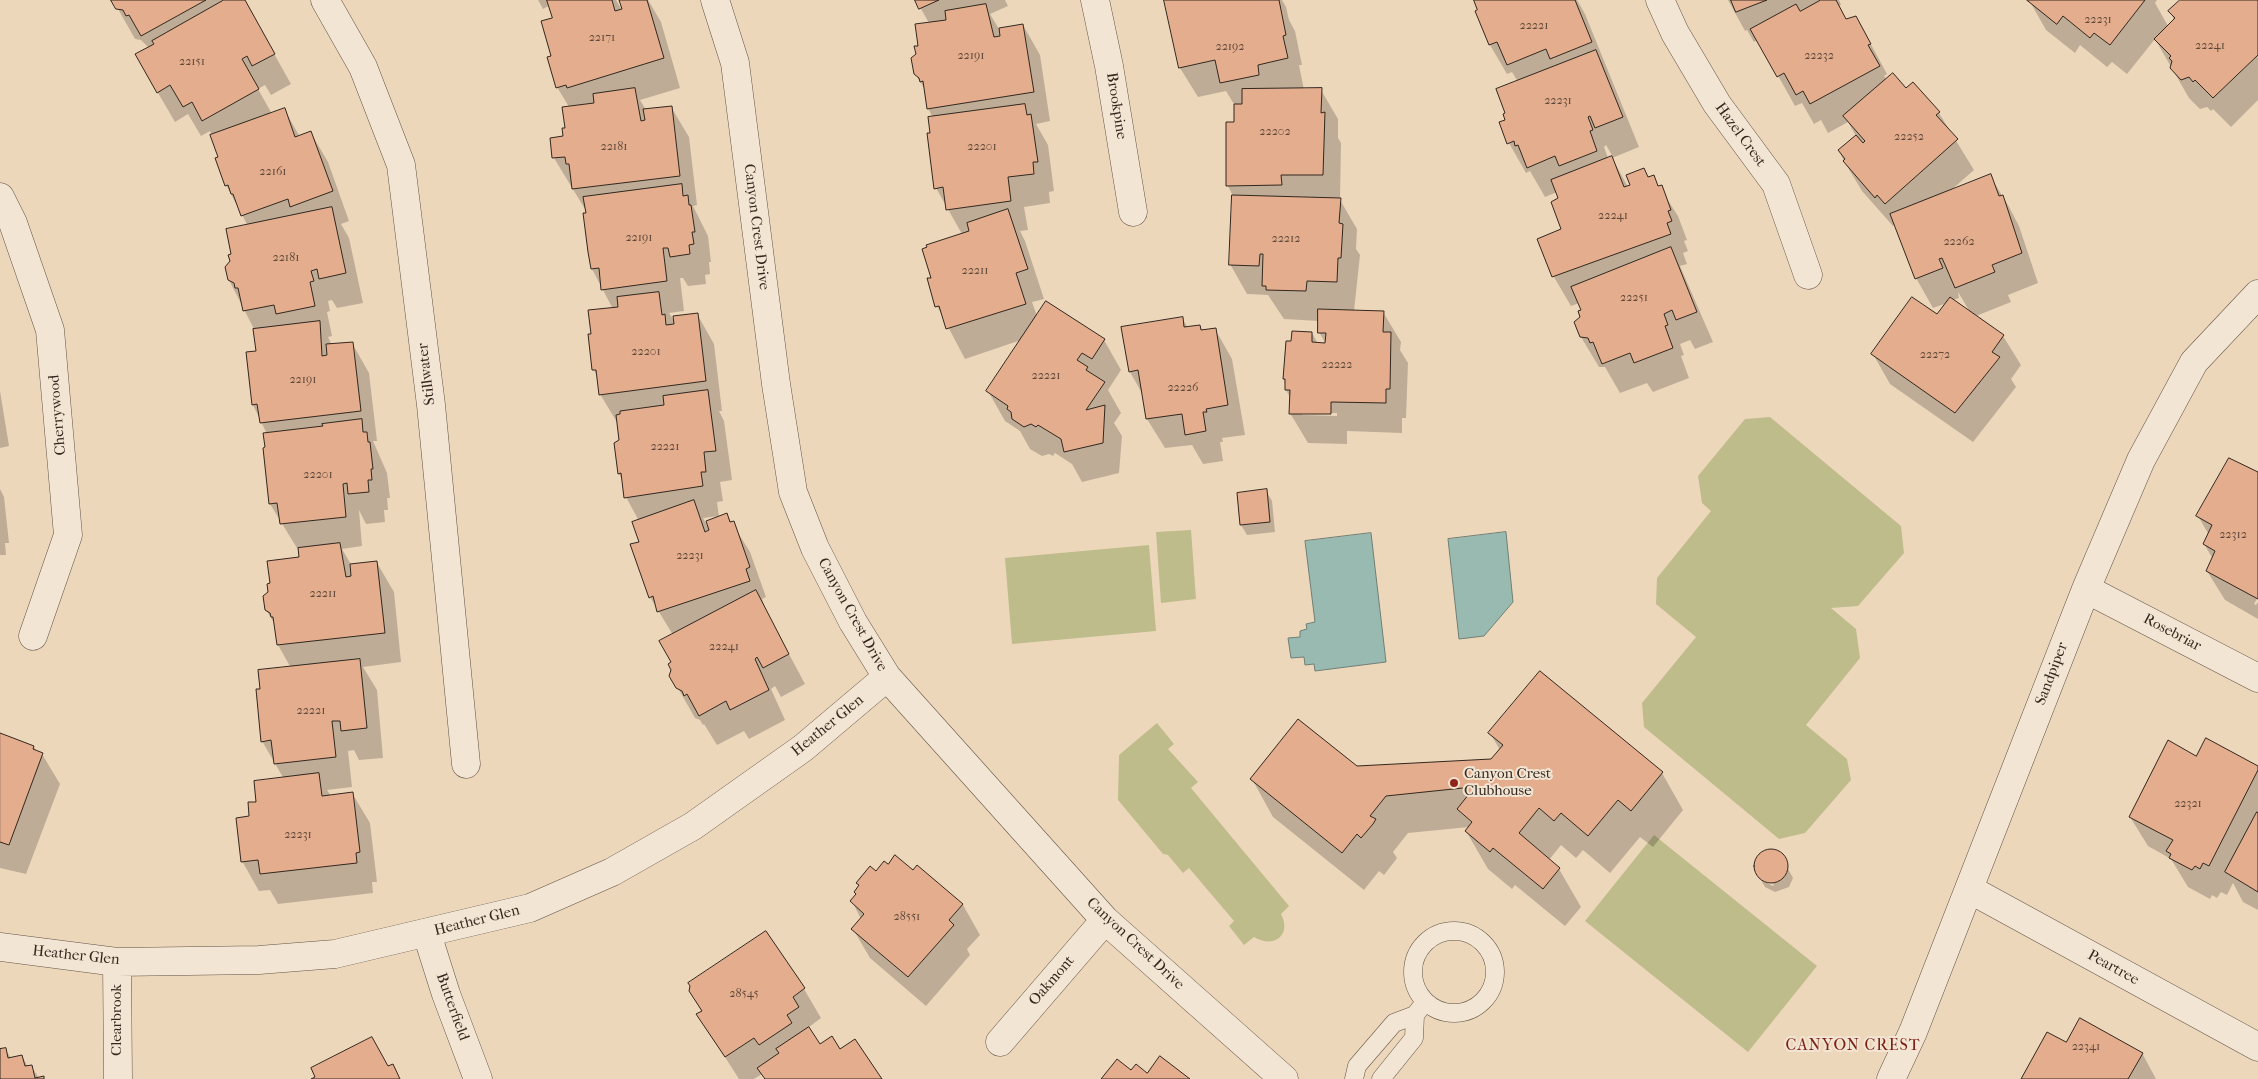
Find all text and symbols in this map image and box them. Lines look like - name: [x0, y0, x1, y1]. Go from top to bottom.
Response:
- house number: 22231: [2084, 13, 2112, 27]
- house number: 22221: [1520, 19, 1548, 33]
- house number: 22171: [589, 31, 615, 45]
- house number: 22241: [2195, 39, 2225, 53]
- house number: 22192: [1215, 40, 1245, 54]
- house number: 22191: [957, 49, 985, 63]
- house number: 22232: [1804, 49, 1834, 63]
- house number: 22151: [179, 55, 205, 69]
- street label: Brookpine: [1102, 71, 1130, 141]
- house number: 22231: [1544, 94, 1572, 108]
- street label: Hazel Crest: [1711, 99, 1769, 171]
- house number: 22202: [1259, 125, 1291, 139]
- house number: 22252: [1894, 130, 1924, 144]
- house number: 22181: [601, 140, 627, 154]
- house number: 22201: [967, 140, 997, 154]
- street label: Canyon Crest Drive: [739, 163, 773, 291]
- house number: 22161: [259, 165, 287, 179]
- house number: 22241: [1598, 209, 1628, 223]
- house number: 22191: [625, 231, 653, 245]
- house number: 22212: [1272, 232, 1300, 246]
- house number: 22262: [1943, 235, 1975, 249]
- house number: 22181: [273, 251, 299, 265]
- house number: 22211: [961, 264, 989, 278]
- house number: 22251: [1620, 291, 1648, 305]
- street label: Stillwater: [414, 342, 440, 406]
- house number: 22201: [631, 345, 661, 359]
- house number: 22272: [1920, 348, 1950, 362]
- house number: 22222: [1322, 358, 1352, 372]
- house number: 22221: [1032, 369, 1060, 383]
- house number: 22191: [289, 373, 317, 387]
- street label: Cherrywood: [46, 374, 70, 456]
- house number: 22226: [1167, 381, 1199, 395]
- house number: 22221: [651, 440, 679, 454]
- house number: 22201: [303, 468, 333, 482]
- house number: 22312: [2219, 528, 2247, 542]
- house number: 22231: [676, 549, 704, 563]
- street label: Canyon Crest Drive: [813, 555, 891, 675]
- house number: 22211: [309, 587, 337, 601]
- street label: Rosebriar: [2140, 610, 2204, 656]
- house number: 22241: [709, 640, 739, 654]
- street label: Sandpiper: [2032, 640, 2072, 708]
- street label: Heather Glen: [788, 691, 868, 761]
- house number: 22221: [297, 704, 325, 718]
- place label: Canyon Crest Clubhouse: [1464, 765, 1551, 800]
- marker: Canyon Crest Clubhouse: [1448, 777, 1460, 789]
- house number: 22321: [2174, 797, 2202, 811]
- house number: 22231: [284, 828, 312, 842]
- street label: Canyon Crest Drive: [1082, 894, 1188, 994]
- street label: Heather Glen: [432, 902, 522, 940]
- house number: 28551: [894, 910, 920, 924]
- street label: Heather Glen: [32, 942, 120, 970]
- street label: Peartree: [2084, 947, 2142, 989]
- street label: Oakmont: [1025, 952, 1079, 1010]
- street label: Butterfield: [431, 971, 473, 1043]
- street label: Clearbrook: [108, 984, 126, 1056]
- house number: 28545: [729, 987, 759, 1001]
- district label: CANYON CREST: [1784, 1036, 1922, 1056]
- house number: 22341: [2072, 1040, 2100, 1054]

